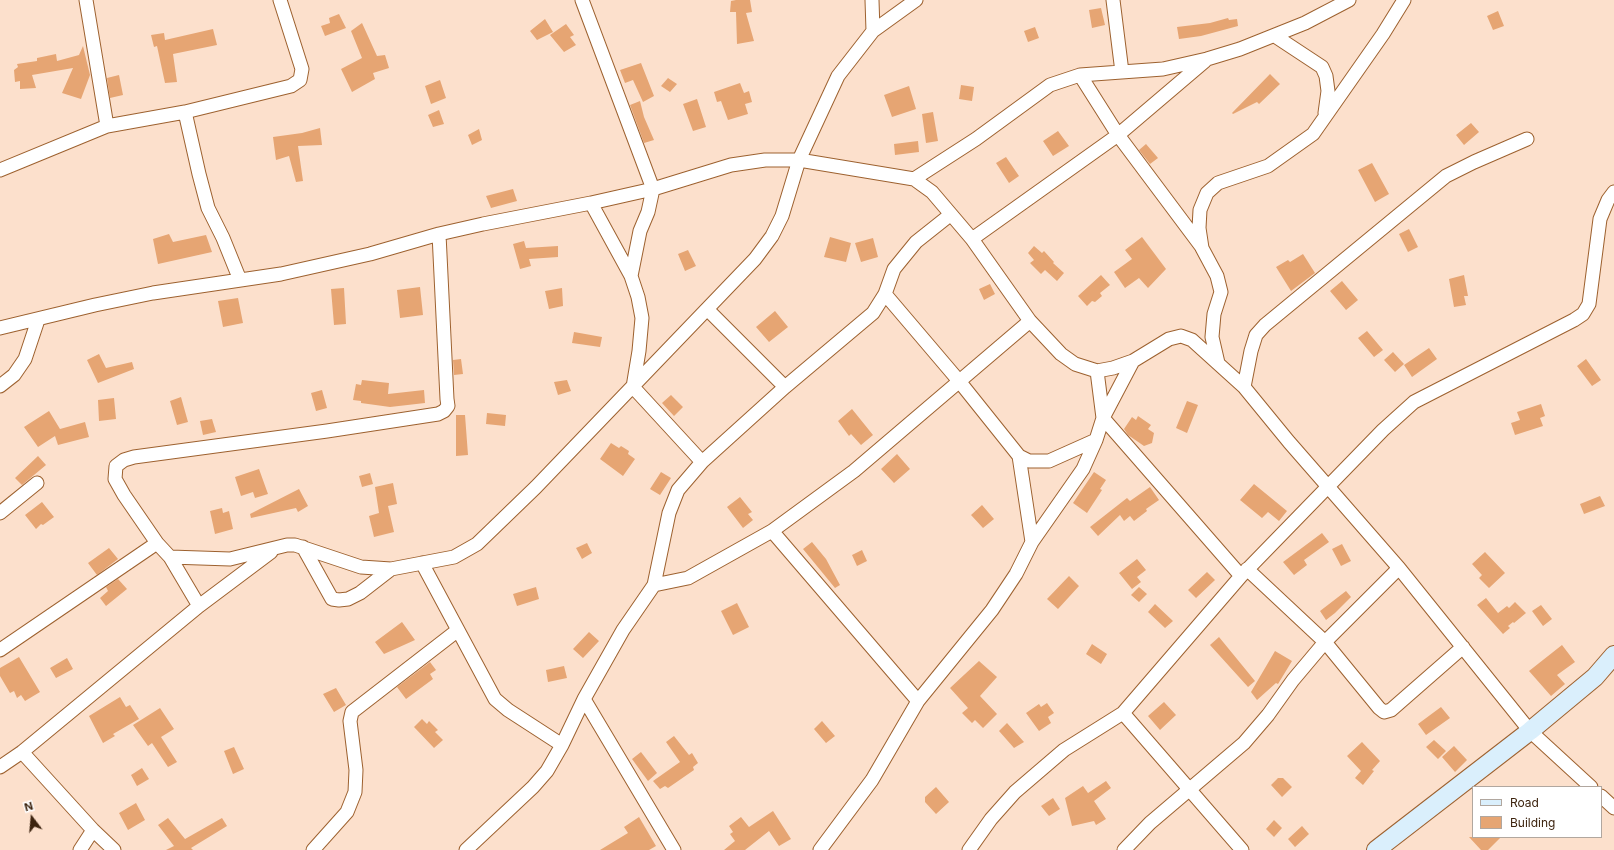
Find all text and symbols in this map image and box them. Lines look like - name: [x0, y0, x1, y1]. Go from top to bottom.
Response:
- legend: [1472, 786, 1602, 838]
- text: Road: [1510, 795, 1539, 810]
- north arrow: [12, 798, 52, 838]
- text: N: [23, 799, 35, 814]
- text: Building: [1510, 815, 1555, 830]

